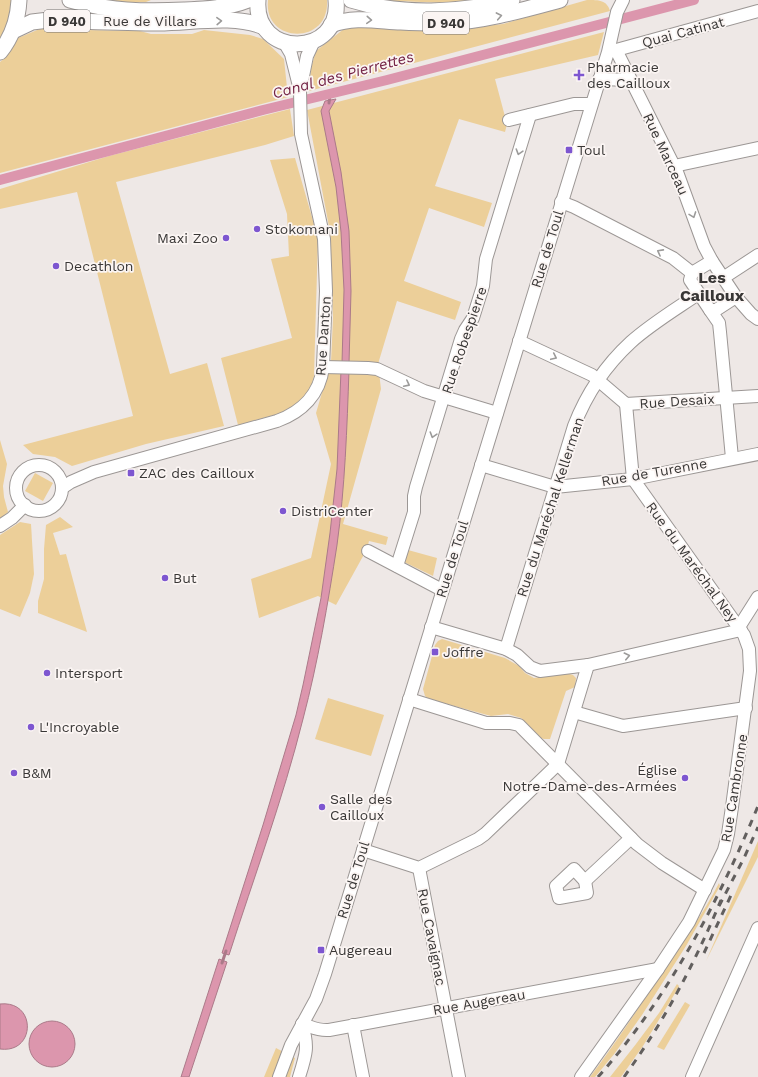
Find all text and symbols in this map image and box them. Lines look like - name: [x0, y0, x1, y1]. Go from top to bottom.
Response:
- road number: D 940: [44, 10, 90, 32]
- road number: D 940: [423, 12, 469, 34]
- one-way arrow: [496, 12, 502, 21]
- street label: Rue de Villars: [103, 13, 197, 29]
- street label: Quai Catinat: [640, 13, 726, 51]
- one-way arrow: [366, 15, 372, 24]
- one-way arrow: [216, 16, 222, 25]
- water label: Canal des Pierrettes: [270, 47, 416, 103]
- place label: Pharmacie des Cailloux: [587, 59, 670, 91]
- marker: Pharmacie des Cailloux: [574, 70, 584, 80]
- street label: Rue Marceau: [640, 111, 692, 197]
- place label: Toul: [577, 142, 606, 158]
- marker: Toul: [564, 145, 574, 155]
- one-way arrow: [515, 148, 524, 155]
- street label: Rue de Toul: [528, 208, 567, 290]
- one-way arrow: [688, 212, 697, 219]
- place label: Stokomani: [265, 221, 338, 237]
- marker: Stokomani: [252, 224, 262, 234]
- place label: Maxi Zoo: [157, 230, 218, 246]
- marker: Maxi Zoo: [221, 233, 231, 243]
- one-way arrow: [656, 249, 664, 256]
- place label: Decathlon: [64, 258, 134, 274]
- marker: Decathlon: [51, 261, 61, 271]
- district label: Les Cailloux: [680, 268, 745, 305]
- street label: Rue Robespierre: [438, 284, 490, 396]
- street label: Rue Danton: [312, 295, 334, 377]
- one-way arrow: [550, 352, 558, 360]
- one-way arrow: [403, 379, 410, 386]
- street label: Rue Desaix: [639, 390, 715, 412]
- street label: Rue du Maréchal Kellerman: [513, 415, 587, 599]
- one-way arrow: [429, 431, 437, 438]
- street label: Rue de Turenne: [600, 455, 708, 489]
- place label: ZAC des Cailloux: [139, 465, 254, 481]
- marker: ZAC des Cailloux: [126, 468, 136, 478]
- street label: Rue du Maréchal Ney: [643, 499, 741, 626]
- place label: DistriCenter: [291, 503, 374, 519]
- marker: DistriCenter: [278, 506, 288, 516]
- street label: Rue de Toul: [433, 518, 472, 600]
- place label: But: [173, 570, 197, 586]
- marker: But: [160, 573, 170, 583]
- place label: Joffre: [443, 644, 484, 660]
- marker: Joffre: [430, 647, 440, 657]
- one-way arrow: [623, 652, 630, 661]
- place label: Intersport: [55, 665, 123, 681]
- marker: Intersport: [42, 668, 52, 678]
- place label: L'Incroyable: [39, 719, 119, 735]
- marker: L'Incroyable: [26, 722, 36, 732]
- street label: Rue Cambronne: [718, 733, 750, 843]
- place label: Église Notre-Dame-des-Armées: [503, 762, 677, 794]
- place label: B&M: [22, 765, 52, 781]
- marker: B&M: [9, 768, 19, 778]
- marker: Église Notre-Dame-des-Armées: [680, 773, 690, 783]
- place label: Salle des Cailloux: [330, 791, 392, 823]
- marker: Salle des Cailloux: [317, 802, 327, 812]
- street label: Rue de Toul: [334, 839, 373, 921]
- street label: Rue Cavaignac: [415, 887, 449, 987]
- place label: Augereau: [329, 942, 392, 958]
- marker: Augereau: [316, 945, 326, 955]
- street label: Rue Augereau: [432, 986, 526, 1018]

